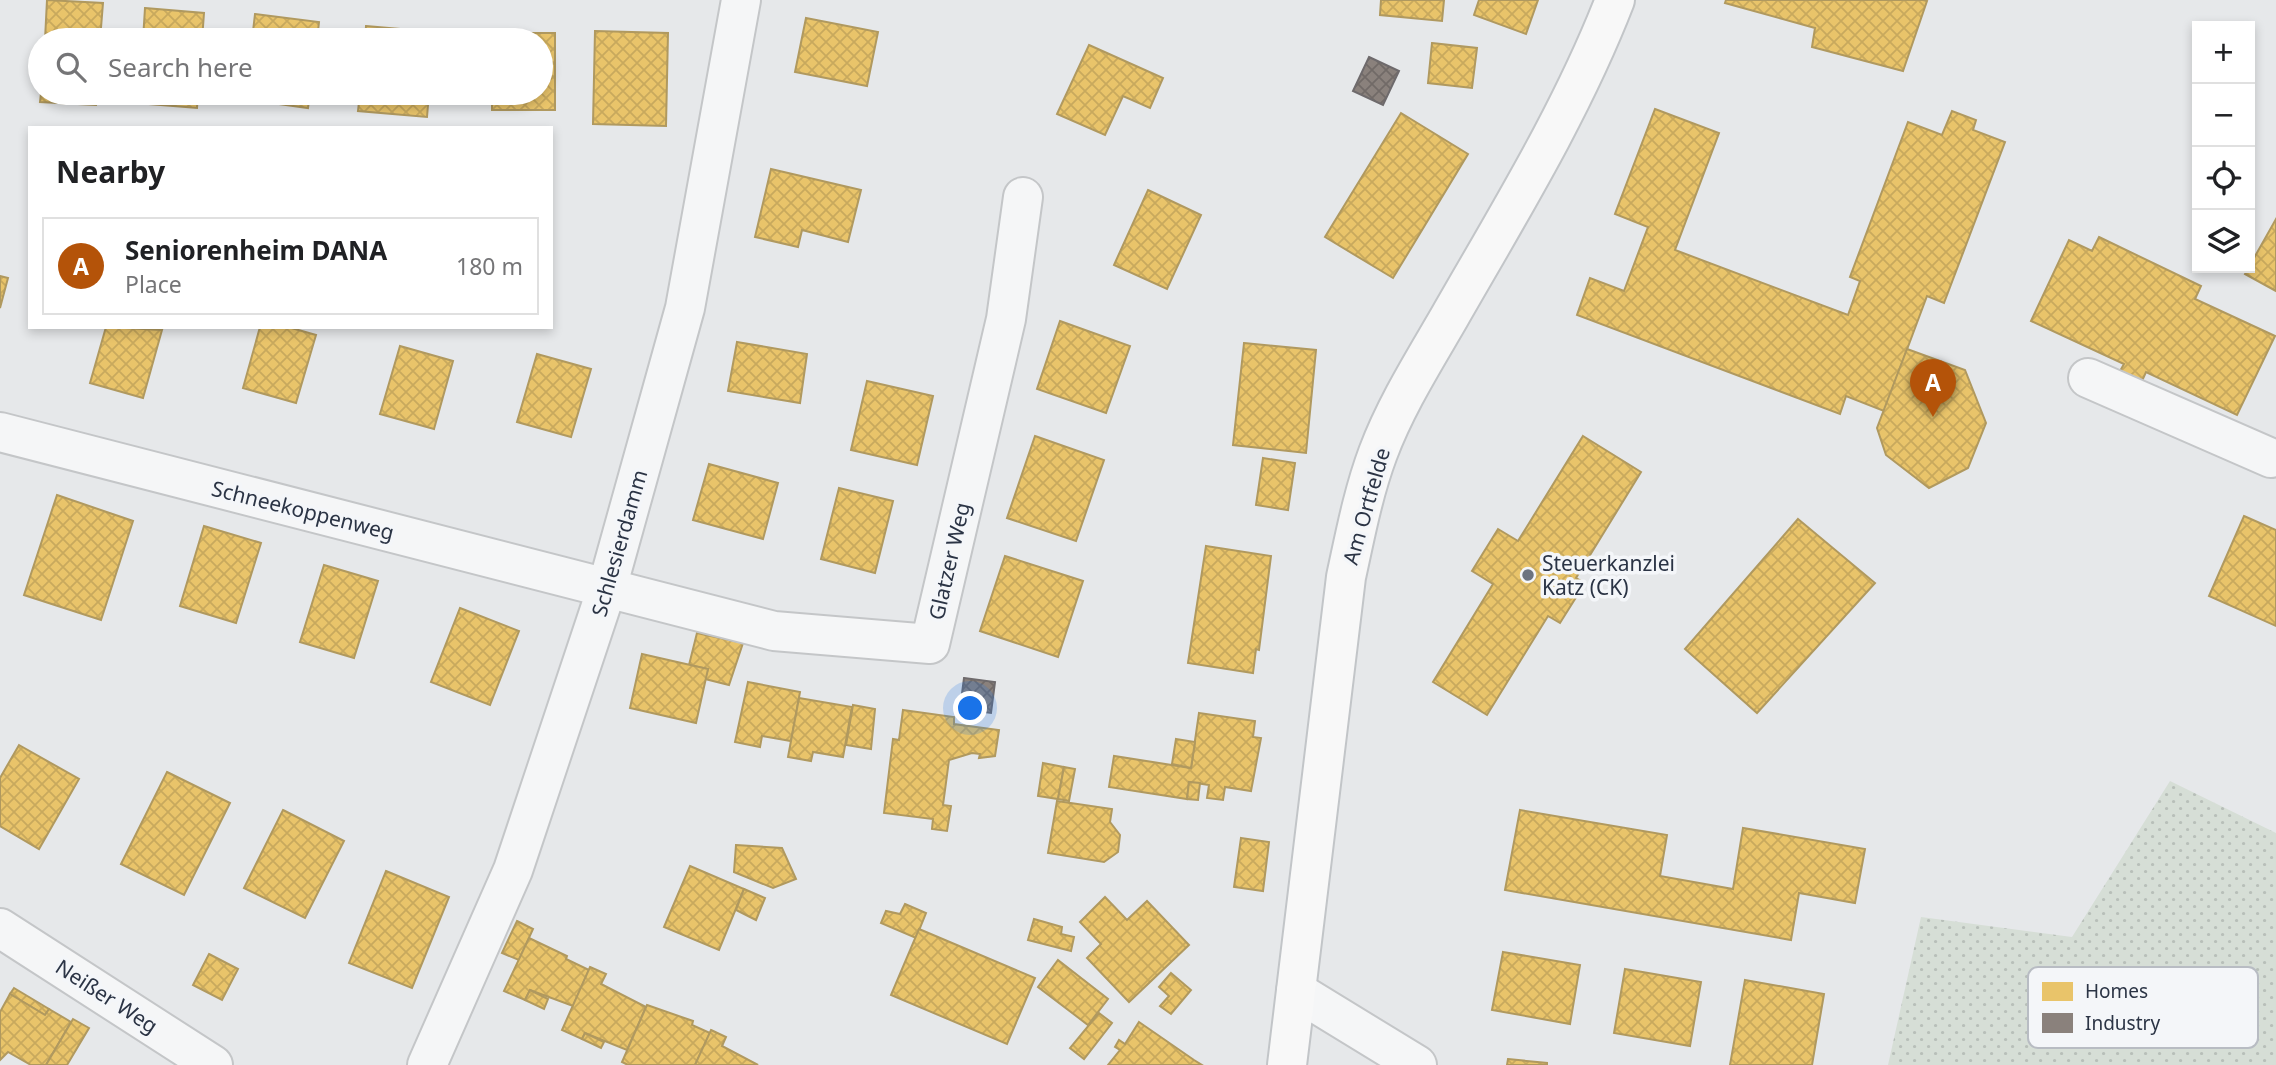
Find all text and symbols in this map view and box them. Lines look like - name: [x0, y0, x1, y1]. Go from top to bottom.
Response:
- map controls: [2192, 21, 2255, 273]
- button: +: [2192, 21, 2255, 84]
- search box: [28, 28, 553, 105]
- icon: search: [52, 48, 90, 86]
- text: Search here: [108, 49, 253, 85]
- button: −: [2192, 84, 2255, 147]
- button: locate: [2192, 147, 2255, 210]
- text: Nearby: [56, 151, 165, 192]
- button: layers: [2192, 210, 2255, 273]
- text: Seniorenheim DANA: [125, 232, 387, 268]
- text: A: [73, 250, 89, 282]
- text: 180 m: [456, 250, 523, 282]
- text: Place: [125, 268, 182, 300]
- pin: A: [1910, 359, 1956, 417]
- street label: Am Ortfelde: [1336, 444, 1396, 568]
- street label: Schlesierdamm: [585, 466, 653, 620]
- street label: Schneekoppenweg: [209, 474, 397, 546]
- street label: Glatzer Weg: [922, 499, 976, 623]
- place label: Steuerkanzlei Katz (CK): [1542, 549, 1675, 601]
- marker: Steuerkanzlei Katz (CK): [1520, 567, 1536, 583]
- your location: [953, 691, 987, 725]
- street label: Neißer Weg: [51, 953, 163, 1039]
- legend: [2028, 967, 2258, 1048]
- text: Homes: [2085, 978, 2148, 1004]
- text: Industry: [2085, 1010, 2160, 1036]

